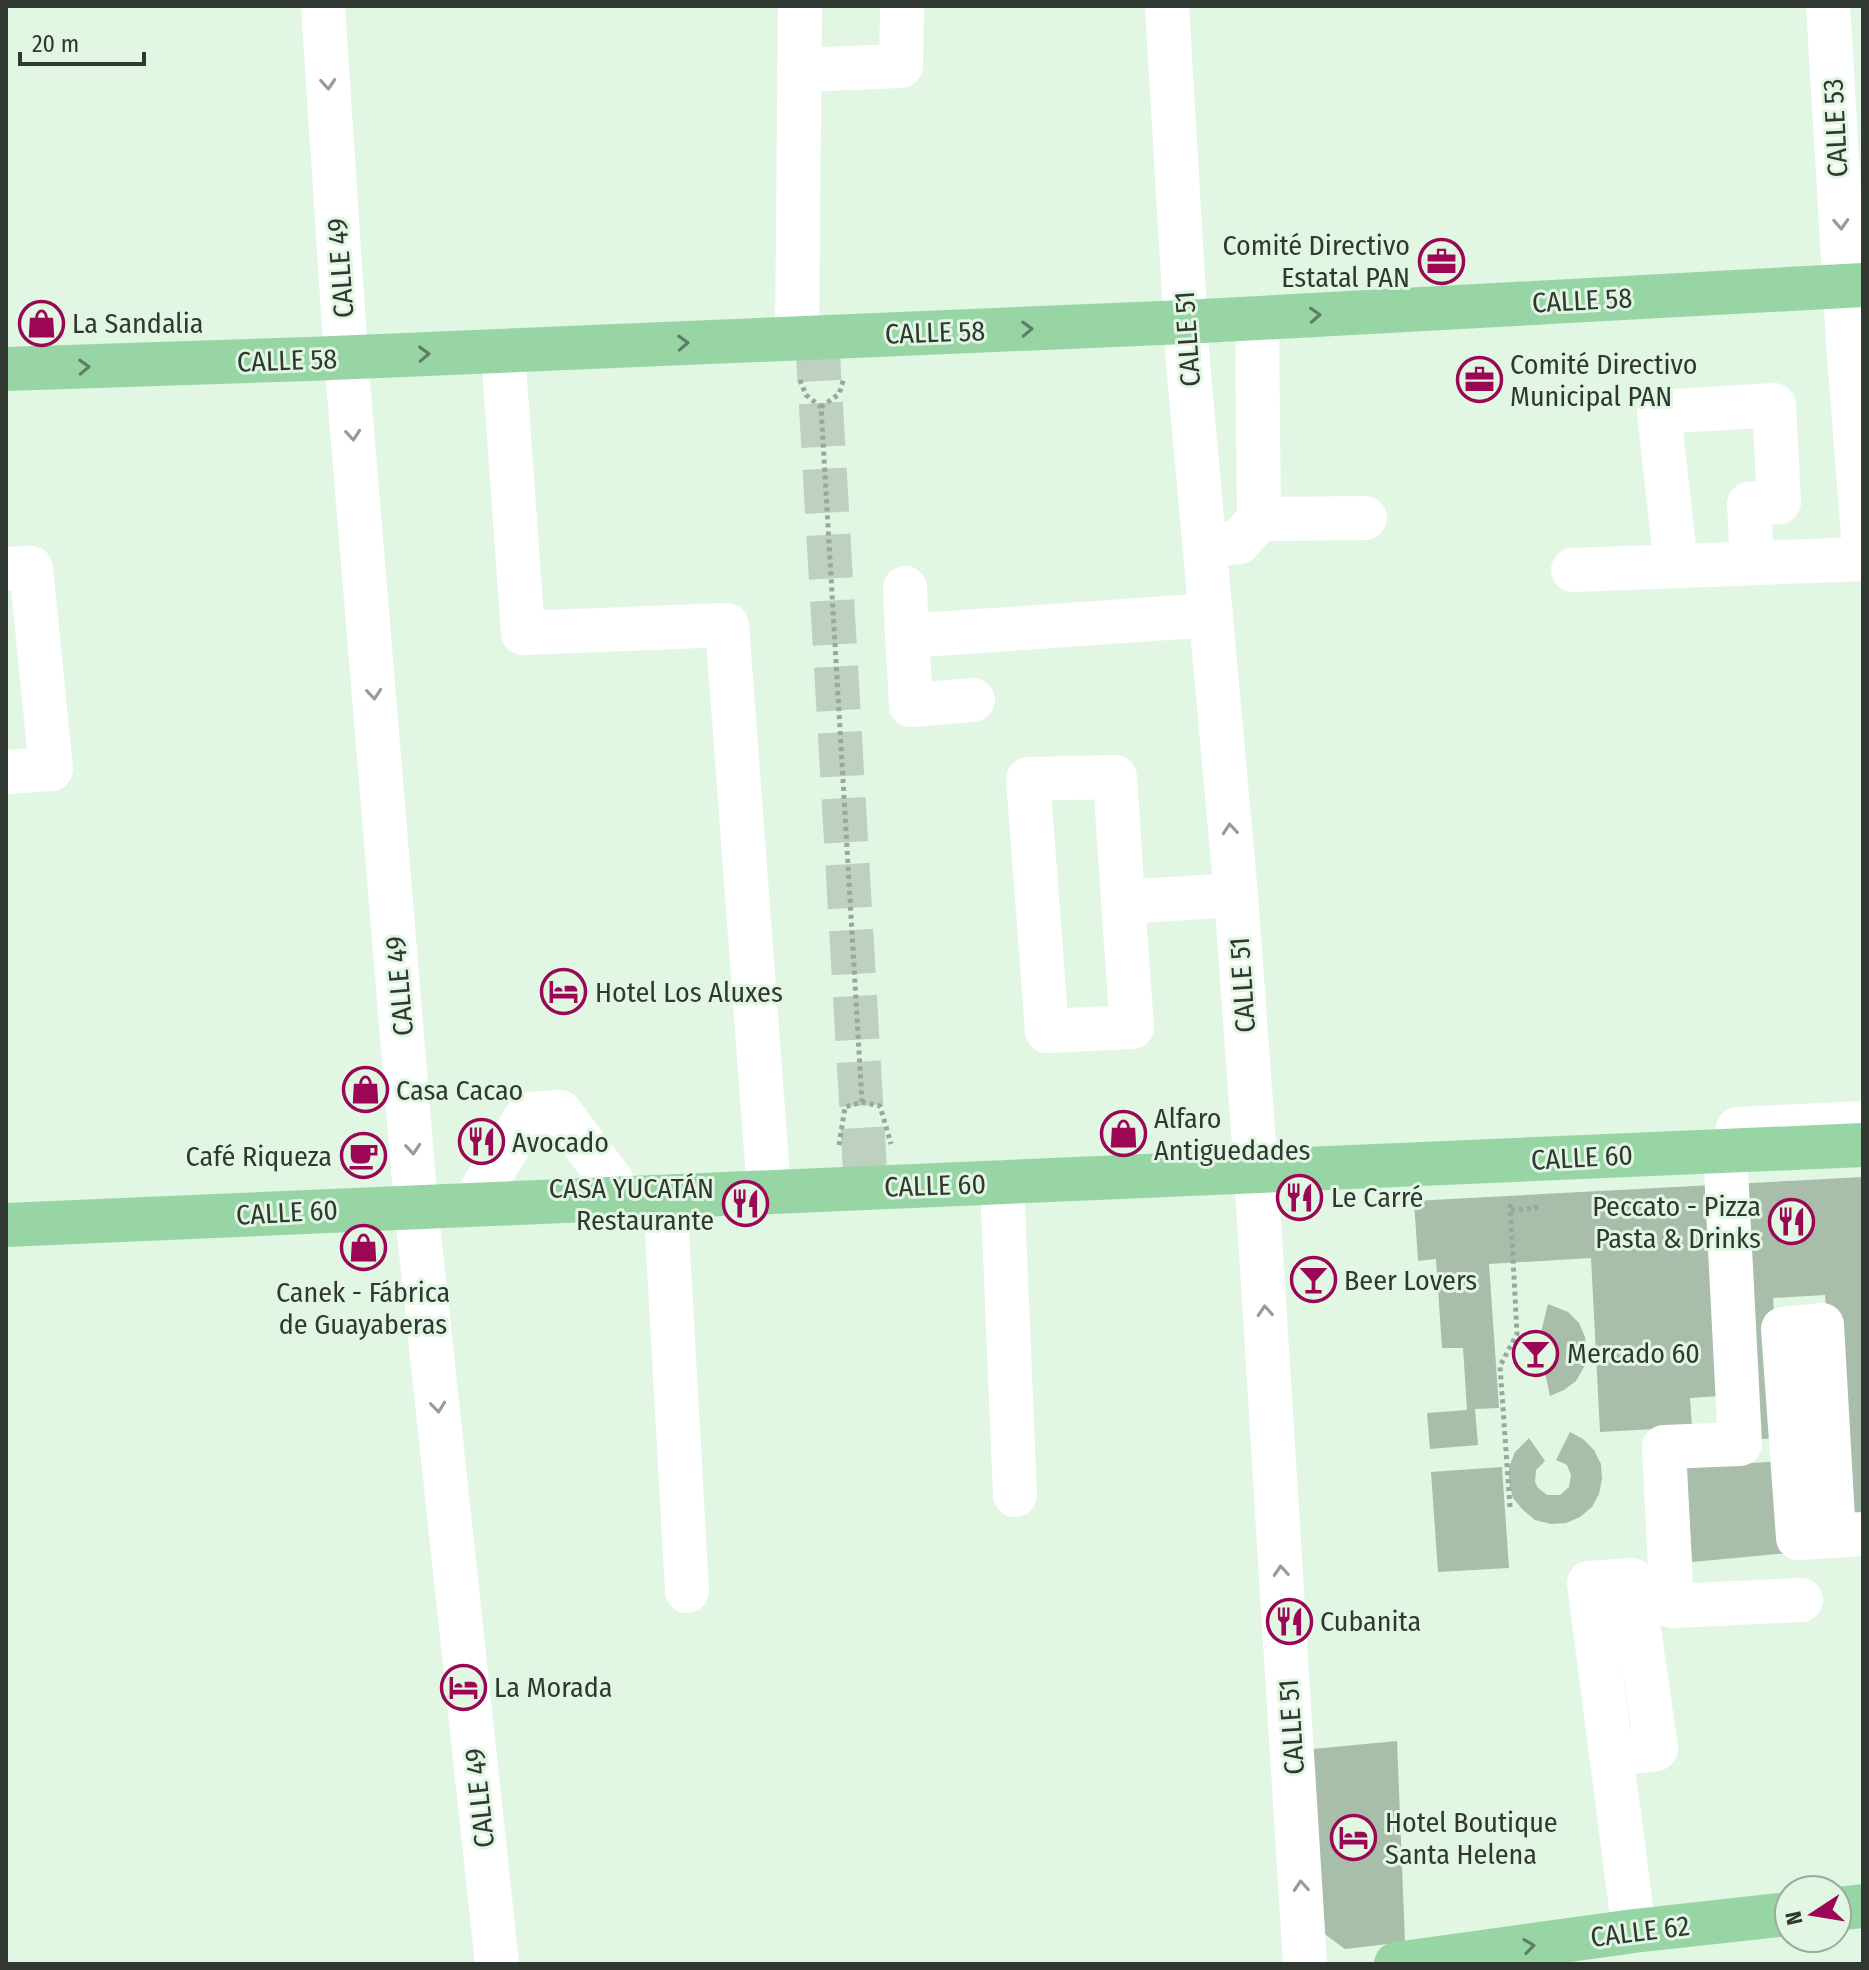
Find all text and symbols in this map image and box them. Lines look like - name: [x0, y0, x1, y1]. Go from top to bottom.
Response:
- scale bar: [20, 16, 144, 66]
- text: 20 m: [32, 30, 79, 58]
- one-way arrow: [319, 78, 336, 91]
- street label: CALLE 53: [1816, 78, 1855, 178]
- street label: CALLE 49: [321, 217, 360, 319]
- one-way arrow: [1832, 218, 1849, 231]
- place label: Comité Directivo Estatal PAN: [1222, 229, 1410, 294]
- office icon: Comité Directivo Estatal PAN: [1417, 237, 1465, 285]
- street label: CALLE 58: [1531, 281, 1633, 320]
- street label: CALLE 51: [1168, 290, 1207, 388]
- shop icon: La Sandalia: [17, 299, 65, 347]
- one-way arrow: [1309, 306, 1322, 323]
- place label: La Sandalia: [72, 307, 204, 340]
- street label: CALLE 58: [884, 314, 986, 351]
- one-way arrow: [1021, 320, 1034, 337]
- one-way arrow: [677, 335, 690, 352]
- street label: CALLE 58: [236, 342, 338, 379]
- one-way arrow: [418, 346, 431, 363]
- place label: Comité Directivo Municipal PAN: [1510, 348, 1698, 413]
- office icon: Comité Directivo Municipal PAN: [1455, 356, 1503, 404]
- one-way arrow: [78, 358, 91, 375]
- one-way arrow: [344, 429, 361, 442]
- one-way arrow: [366, 688, 383, 701]
- one-way arrow: [1222, 822, 1239, 835]
- street label: CALLE 49: [379, 935, 420, 1037]
- street label: CALLE 51: [1223, 936, 1262, 1034]
- hotel icon: Hotel Los Aluxes: [540, 968, 588, 1016]
- place label: Hotel Los Aluxes: [595, 976, 783, 1009]
- shop icon: Casa Cacao: [341, 1066, 389, 1114]
- place label: Casa Cacao: [396, 1074, 523, 1107]
- place label: Alfaro Antiguedades: [1154, 1102, 1311, 1167]
- shop icon: Alfaro Antiguedades: [1099, 1110, 1147, 1158]
- restaurant icon: Avocado: [457, 1118, 505, 1166]
- place label: Avocado: [512, 1126, 609, 1159]
- cafe icon: Café Riqueza: [339, 1132, 387, 1180]
- street label: CALLE 60: [1530, 1138, 1634, 1177]
- place label: Café Riqueza: [186, 1140, 332, 1173]
- one-way arrow: [404, 1143, 421, 1156]
- street label: CALLE 60: [883, 1167, 987, 1204]
- place label: CASA YUCATÁN Restaurante: [549, 1172, 714, 1237]
- restaurant icon: Le Carré: [1276, 1173, 1324, 1221]
- restaurant icon: CASA YUCATÁN Restaurante: [721, 1180, 769, 1228]
- place label: Le Carré: [1331, 1181, 1423, 1214]
- place label: Peccato - Pizza Pasta & Drinks: [1592, 1190, 1761, 1255]
- street label: CALLE 60: [235, 1193, 339, 1232]
- restaurant icon: Peccato - Pizza Pasta & Drinks: [1768, 1198, 1816, 1246]
- shop icon: Canek - Fábrica de Guayaberas: [339, 1224, 387, 1272]
- bar icon: Beer Lovers: [1289, 1256, 1337, 1304]
- place label: Beer Lovers: [1344, 1264, 1477, 1297]
- place label: Canek - Fábrica de Guayaberas: [276, 1276, 450, 1341]
- one-way arrow: [1257, 1304, 1274, 1317]
- bar icon: Mercado 60: [1512, 1329, 1560, 1377]
- place label: Mercado 60: [1567, 1337, 1700, 1370]
- one-way arrow: [429, 1401, 446, 1414]
- one-way arrow: [1273, 1564, 1290, 1577]
- restaurant icon: Cubanita: [1265, 1597, 1313, 1645]
- place label: Cubanita: [1320, 1605, 1421, 1638]
- hotel icon: La Morada: [439, 1663, 487, 1711]
- place label: La Morada: [494, 1671, 613, 1704]
- street label: CALLE 51: [1272, 1678, 1311, 1776]
- street label: CALLE 49: [458, 1746, 501, 1849]
- place label: Hotel Boutique Santa Helena: [1385, 1806, 1558, 1871]
- hotel icon: Hotel Boutique Santa Helena: [1330, 1814, 1378, 1862]
- north arrow: [1773, 1874, 1853, 1954]
- one-way arrow: [1293, 1879, 1310, 1892]
- street label: CALLE 62: [1589, 1909, 1691, 1954]
- text: N: [1779, 1909, 1809, 1927]
- one-way arrow: [1522, 1938, 1536, 1955]

